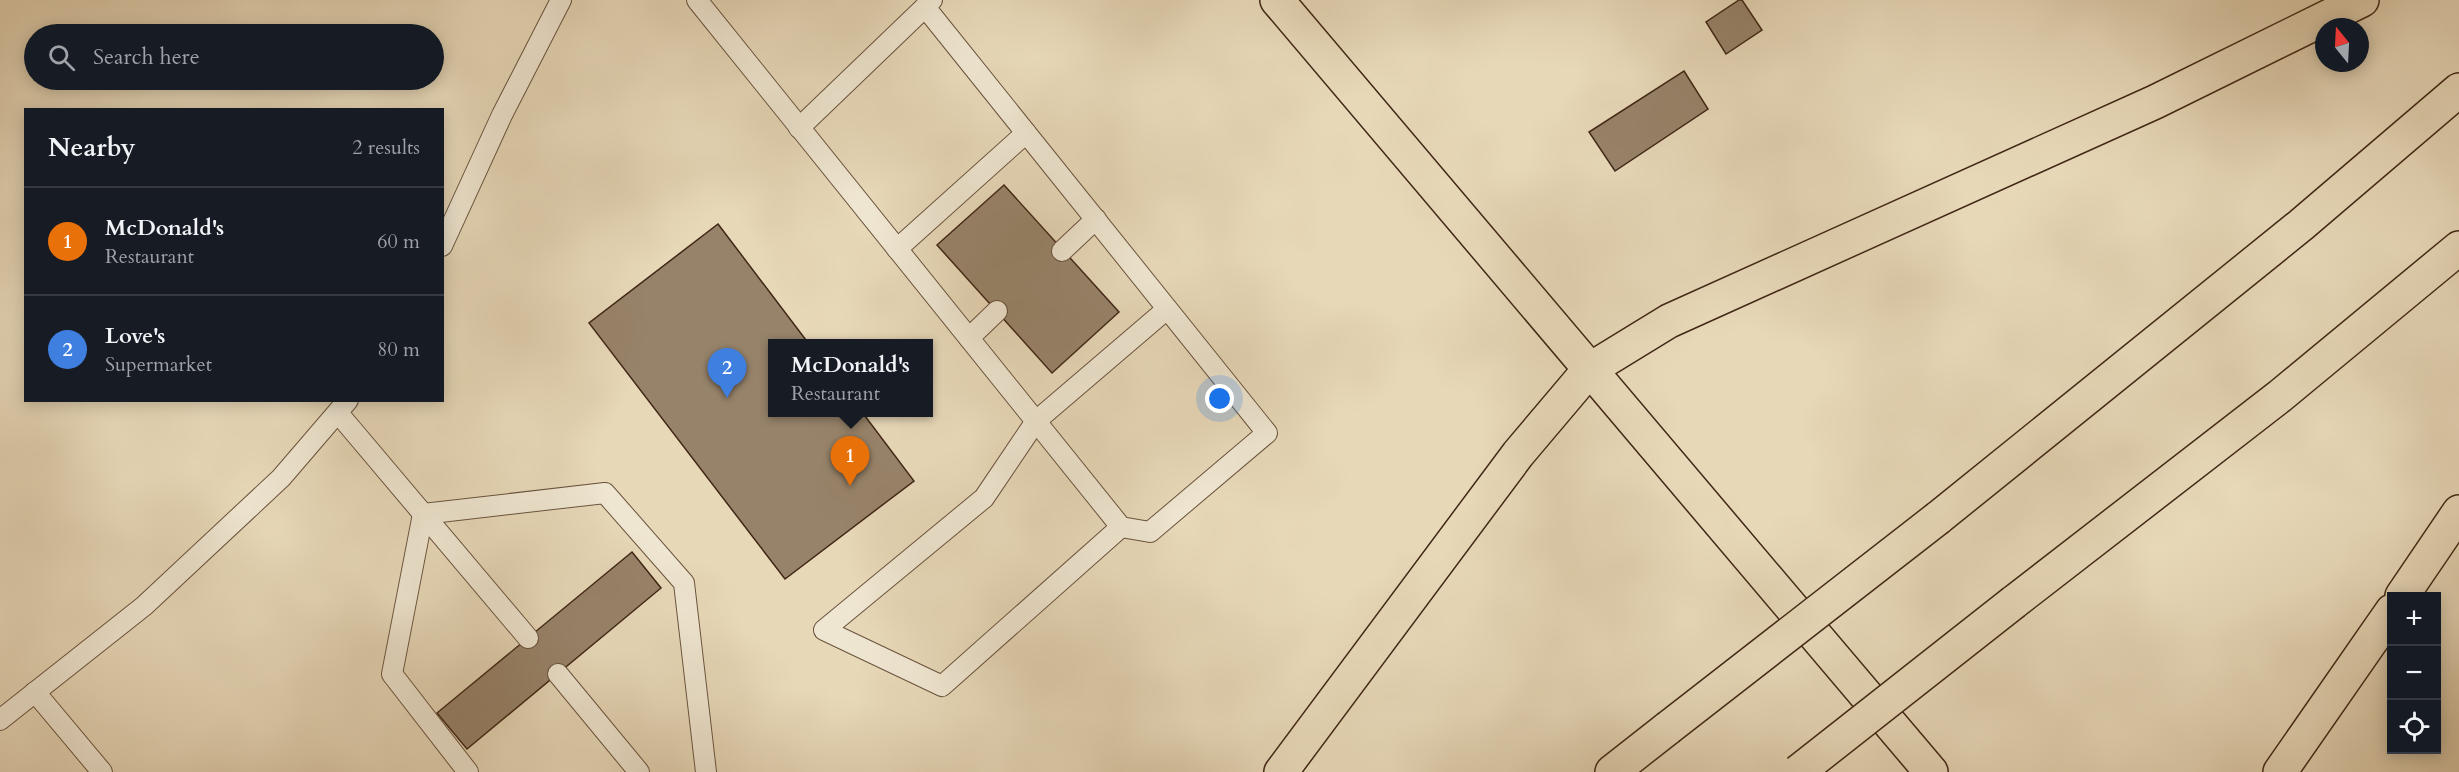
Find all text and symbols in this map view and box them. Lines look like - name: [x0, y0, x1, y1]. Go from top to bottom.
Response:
- north arrow: [2315, 18, 2369, 72]
- search box: [24, 24, 444, 90]
- icon: search: [45, 41, 78, 74]
- text: Search here: [93, 42, 200, 72]
- text: Nearby: [48, 130, 136, 165]
- text: 2 results: [352, 134, 420, 161]
- text: McDonald's: [105, 213, 224, 243]
- text: 1: [62, 228, 73, 255]
- text: 60 m: [377, 228, 420, 255]
- text: Restaurant: [105, 243, 194, 270]
- text: Love's: [105, 321, 165, 351]
- text: 2: [62, 336, 73, 363]
- text: 80 m: [377, 336, 420, 363]
- popup: [768, 339, 933, 417]
- pin: 2: [708, 348, 746, 398]
- text: McDonald's: [791, 350, 910, 380]
- text: Supermarket: [105, 351, 212, 378]
- text: Restaurant: [791, 380, 880, 407]
- your location: [1205, 384, 1234, 413]
- pin: 1: [830, 436, 870, 486]
- map controls: [2387, 592, 2441, 754]
- button: +: [2387, 592, 2441, 646]
- button: −: [2387, 646, 2441, 700]
- button: locate: [2387, 700, 2441, 754]

